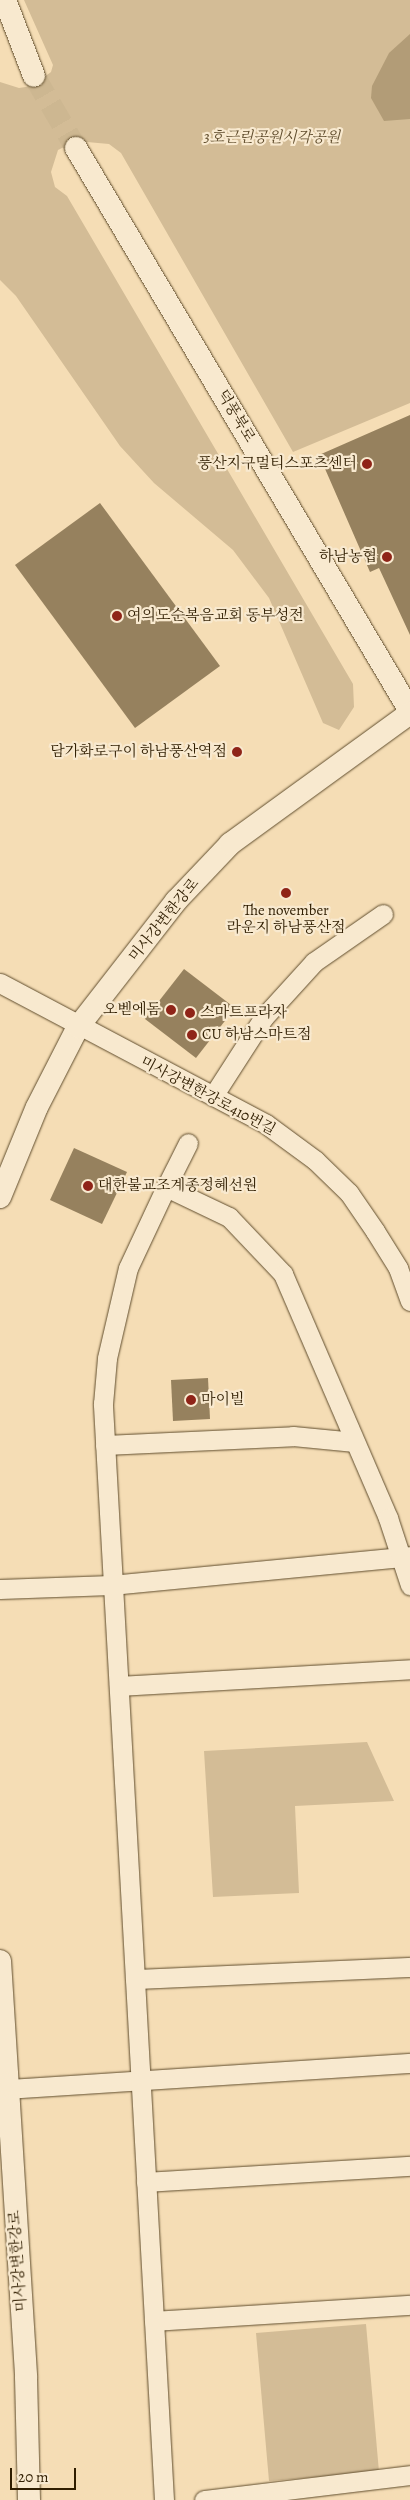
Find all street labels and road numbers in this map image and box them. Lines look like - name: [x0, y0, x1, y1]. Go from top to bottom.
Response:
- street label: 덕풍북로: [213, 387, 259, 445]
- street label: 미사강변한강로: [125, 875, 203, 965]
- street label: 미사강변한강로410번길: [137, 1053, 279, 1139]
- street label: 미사강변한강로: [5, 2210, 31, 2312]

